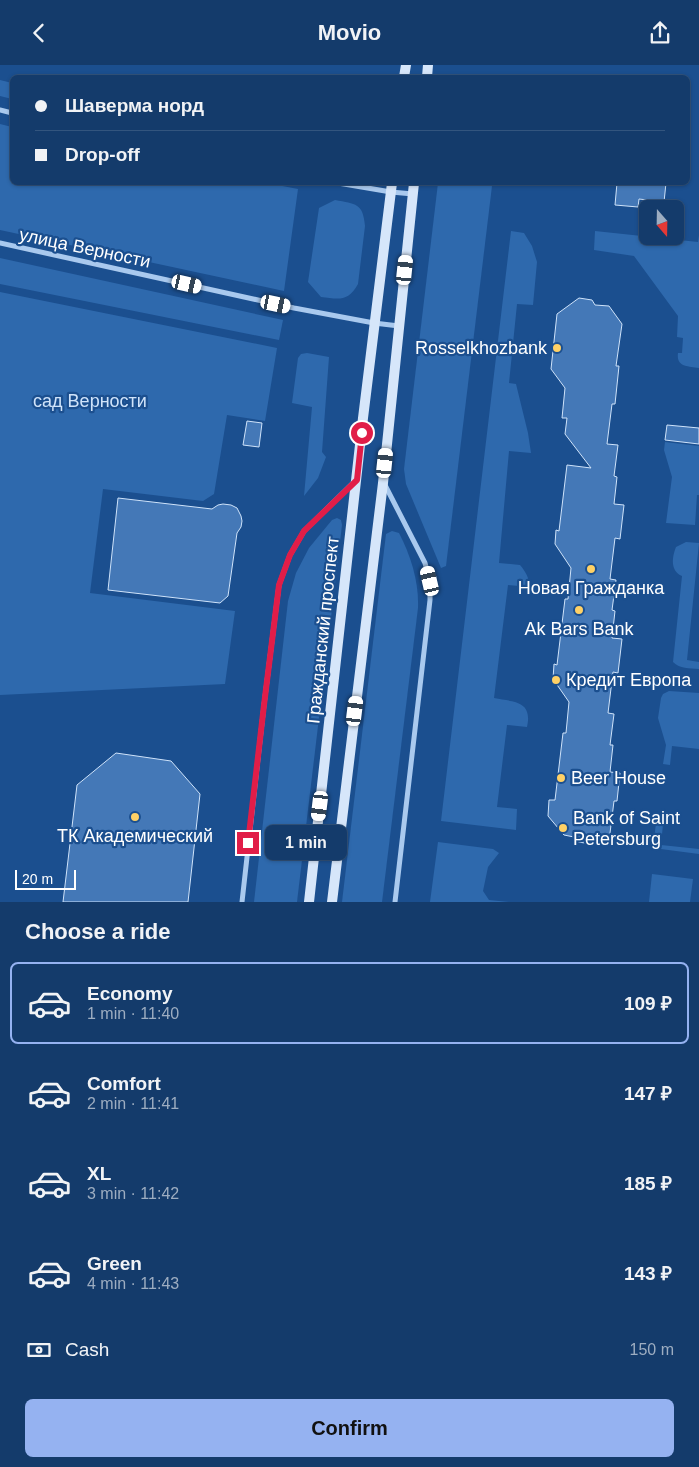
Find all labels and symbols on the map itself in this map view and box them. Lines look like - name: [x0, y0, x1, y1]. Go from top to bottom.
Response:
- north arrow: [639, 200, 684, 245]
- street label: улица Верности: [17, 224, 153, 272]
- car: [395, 254, 414, 286]
- car: [170, 273, 203, 295]
- car: [259, 294, 292, 314]
- place label: Rosselkhozbank: [415, 338, 548, 358]
- marker: Rosselkhozbank: [551, 342, 563, 354]
- park label: сад Верности: [33, 391, 147, 411]
- route start: [351, 422, 373, 444]
- car: [375, 447, 394, 479]
- street label: Гражданский проспект: [303, 535, 343, 725]
- marker: Новая Гражданка: [585, 563, 597, 575]
- car: [419, 565, 440, 597]
- place label: Новая Гражданка: [518, 578, 665, 598]
- marker: Ak Bars Bank: [573, 604, 585, 616]
- place label: Ak Bars Bank: [524, 619, 635, 639]
- place label: Кредит Европа: [566, 670, 692, 690]
- marker: Кредит Европа: [550, 674, 562, 686]
- car: [345, 695, 364, 727]
- place label: Beer House: [571, 768, 666, 788]
- marker: Beer House: [555, 772, 567, 784]
- car: [310, 790, 329, 822]
- place label: Bank of Saint Petersburg: [573, 808, 680, 849]
- marker: ТК Академический: [129, 811, 141, 823]
- marker: Bank of Saint Petersburg: [557, 822, 569, 834]
- callout: 1 min: [266, 825, 348, 861]
- place label: ТК Академический: [57, 826, 213, 846]
- route end: [237, 832, 259, 854]
- scale bar: [15, 867, 76, 890]

